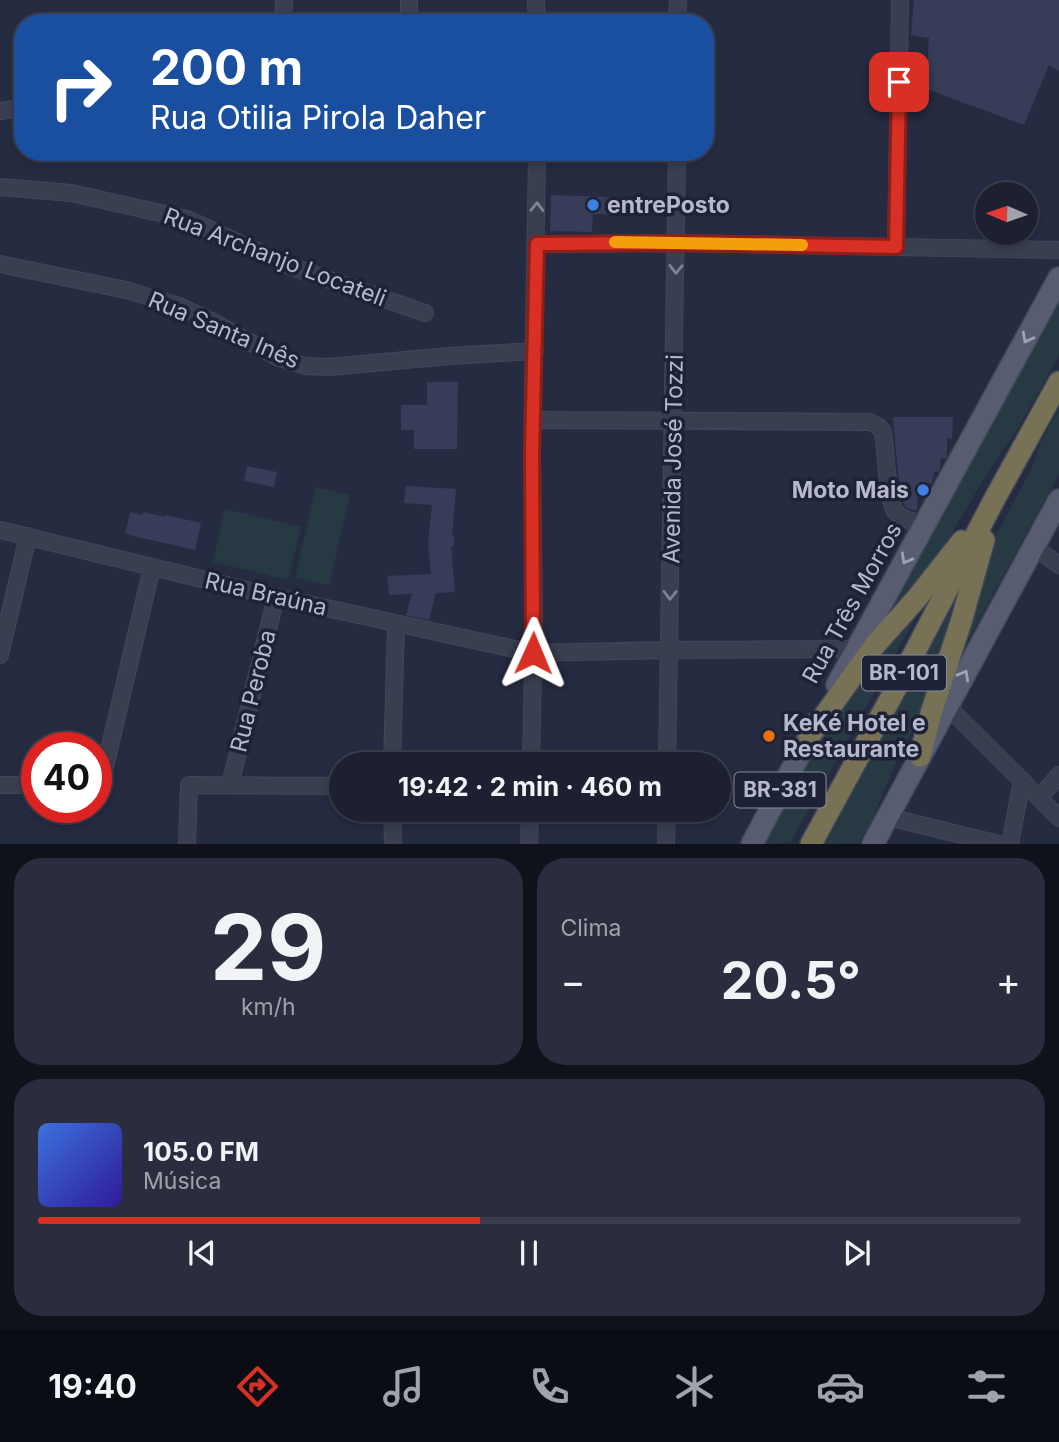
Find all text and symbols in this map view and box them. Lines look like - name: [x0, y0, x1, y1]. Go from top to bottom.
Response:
- text: 200 m: [150, 38, 303, 97]
- icon: right: [35, 42, 126, 133]
- pin: [869, 52, 929, 112]
- icon: arrive: [880, 63, 918, 101]
- text: Rua Otilia Pirola Daher: [150, 98, 486, 137]
- north arrow: [975, 182, 1038, 245]
- map controls: [975, 182, 1038, 245]
- place label: entrePosto: [607, 191, 730, 219]
- marker: entrePosto: [585, 197, 601, 213]
- one-way arrow: [529, 201, 545, 211]
- street label: Rua Archanjo Locateli: [160, 202, 390, 312]
- one-way arrow: [668, 265, 684, 275]
- street label: Rua Santa Inês: [144, 286, 304, 374]
- one-way arrow: [1021, 331, 1035, 343]
- street label: Avenida José Tozzi: [657, 354, 689, 564]
- place label: Moto Mais: [792, 476, 909, 504]
- marker: Moto Mais: [915, 482, 931, 498]
- street label: Rua Três Morros: [796, 518, 908, 688]
- one-way arrow: [901, 552, 914, 565]
- street label: Rua Braúna: [202, 566, 330, 622]
- one-way arrow: [662, 590, 678, 601]
- position arrow: [496, 616, 570, 690]
- street label: Rua Peroba: [224, 627, 282, 755]
- road number: BR-101: [862, 656, 946, 690]
- one-way arrow: [956, 670, 969, 682]
- place label: KeKé Hotel e Restaurante: [783, 709, 926, 763]
- marker: KeKé Hotel e Restaurante: [761, 728, 777, 744]
- speed limit sign: 40: [21, 732, 112, 823]
- text: 19:42 · 2 min · 460 m: [398, 771, 662, 802]
- road number: BR-381: [734, 772, 826, 808]
- text: 29: [210, 892, 326, 1002]
- text: Clima: [561, 914, 622, 942]
- text: 20.5°: [721, 949, 861, 1012]
- text: −: [561, 958, 586, 1004]
- text: +: [996, 958, 1021, 1004]
- text: km/h: [241, 993, 296, 1021]
- text: 105.0 FM: [143, 1136, 259, 1167]
- text: Música: [143, 1167, 221, 1195]
- icon: previous: [183, 1234, 221, 1272]
- icon: pause: [510, 1234, 548, 1272]
- icon: next: [838, 1234, 876, 1272]
- icon: directions: [233, 1362, 282, 1411]
- icon: music: [379, 1362, 428, 1411]
- icon: phone: [525, 1362, 574, 1411]
- icon: climate: [670, 1362, 719, 1411]
- icon: car: [816, 1362, 865, 1411]
- icon: filters: [962, 1362, 1011, 1411]
- text: 19:40: [48, 1367, 137, 1406]

